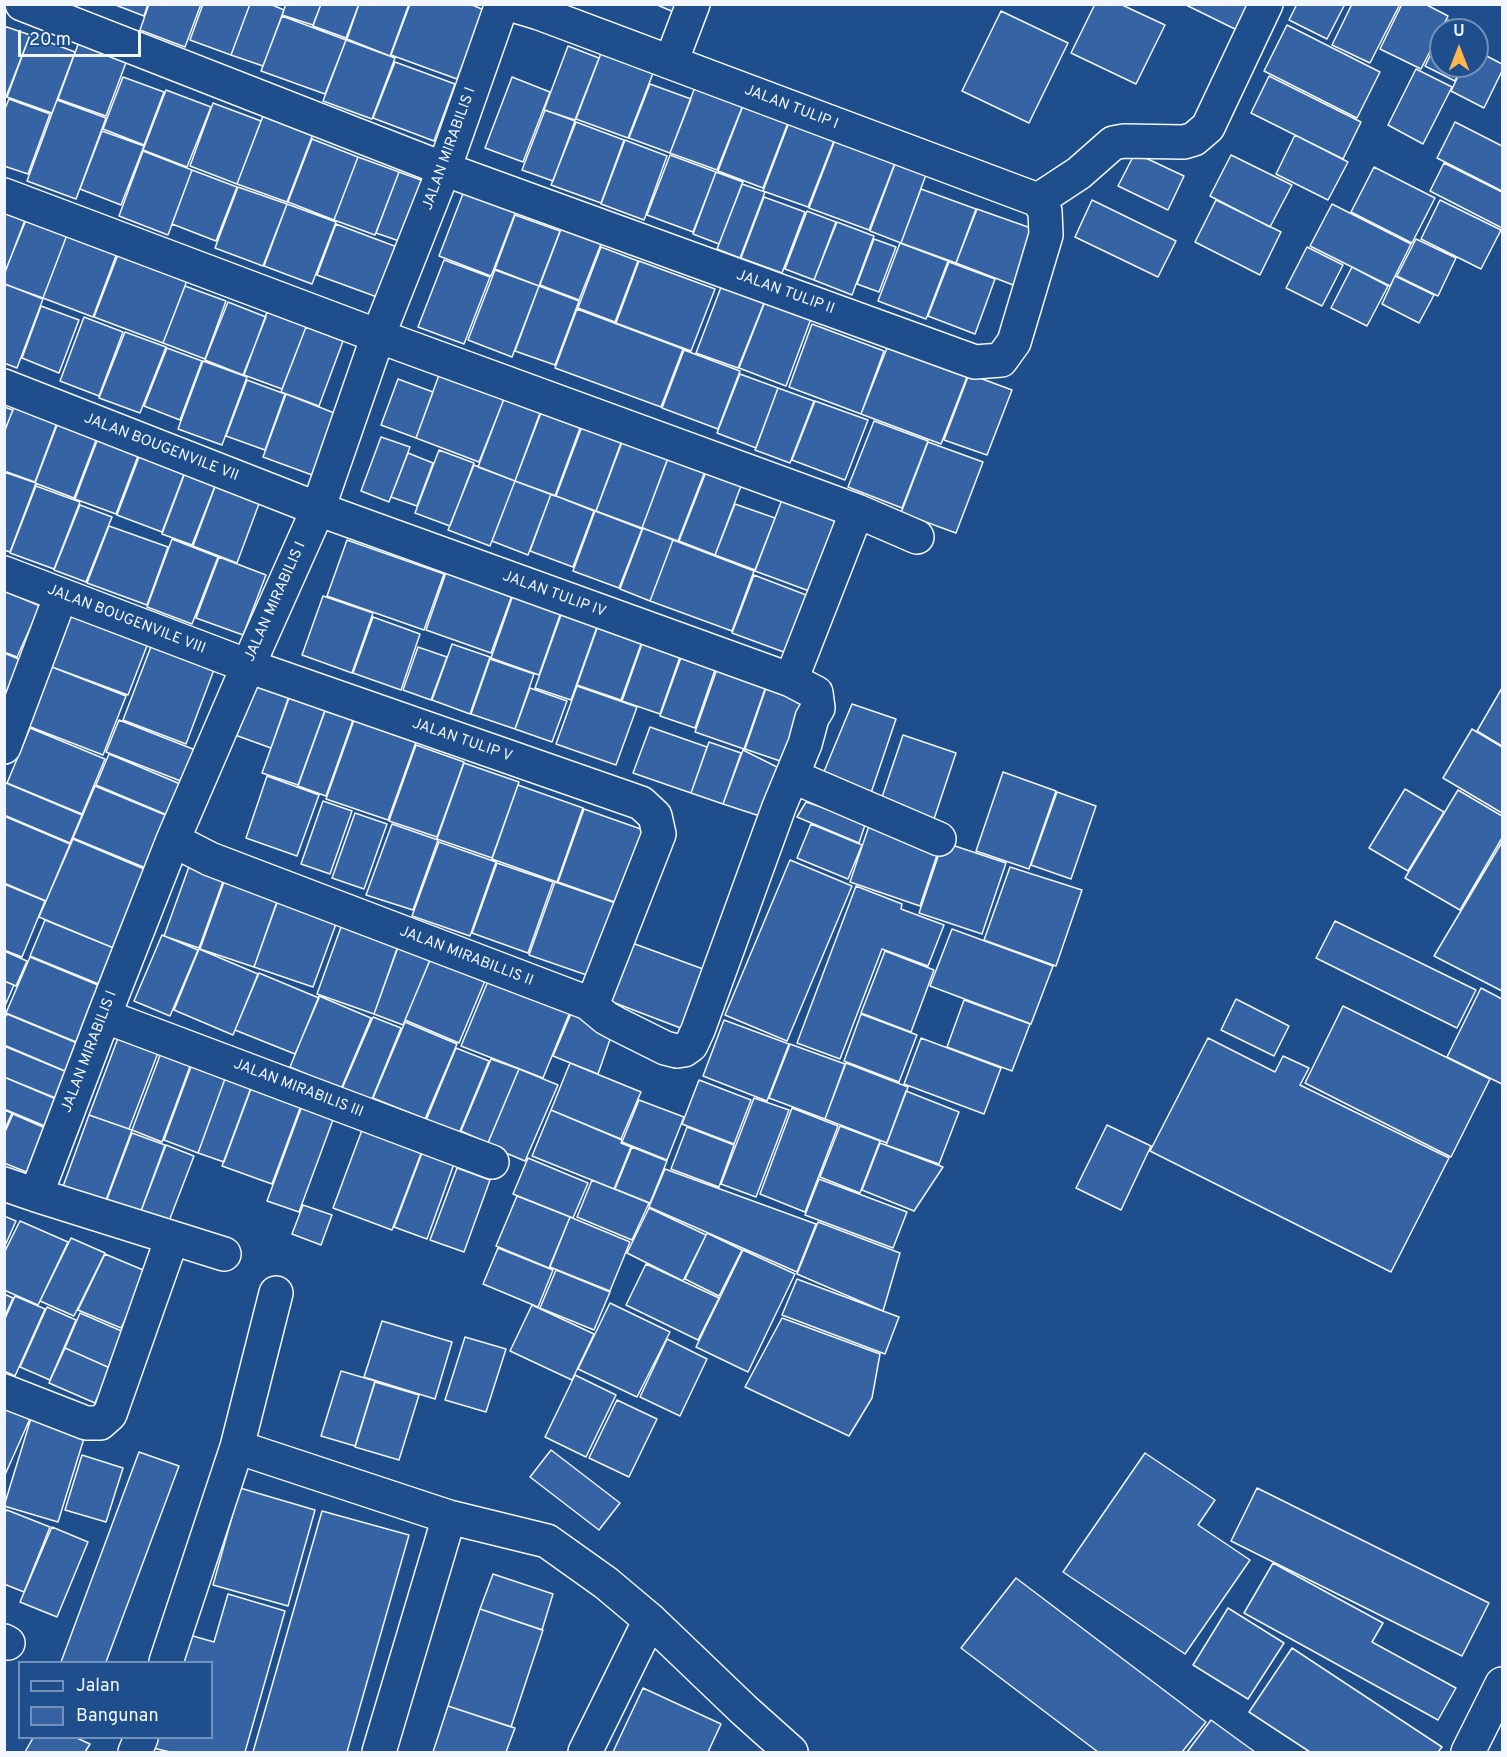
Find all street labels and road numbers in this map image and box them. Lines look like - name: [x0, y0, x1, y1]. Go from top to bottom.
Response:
- street label: JALAN TULIP I: [742, 82, 840, 134]
- street label: JALAN MIRABILIS I: [419, 85, 481, 213]
- street label: JALAN TULIP II: [733, 267, 837, 319]
- street label: JALAN BOUGENVILE VII: [81, 410, 241, 486]
- street label: JALAN MIRABILIS I: [242, 539, 310, 665]
- street label: JALAN TULIP IV: [500, 568, 608, 622]
- street label: JALAN BOUGENVILE VIII: [44, 581, 208, 659]
- street label: JALAN TULIP V: [410, 715, 514, 767]
- street label: JALAN MIRABILLIS II: [397, 923, 535, 991]
- street label: JALAN MIRABILIS I: [58, 988, 122, 1116]
- street label: JALAN MIRABILIS III: [231, 1056, 365, 1122]

